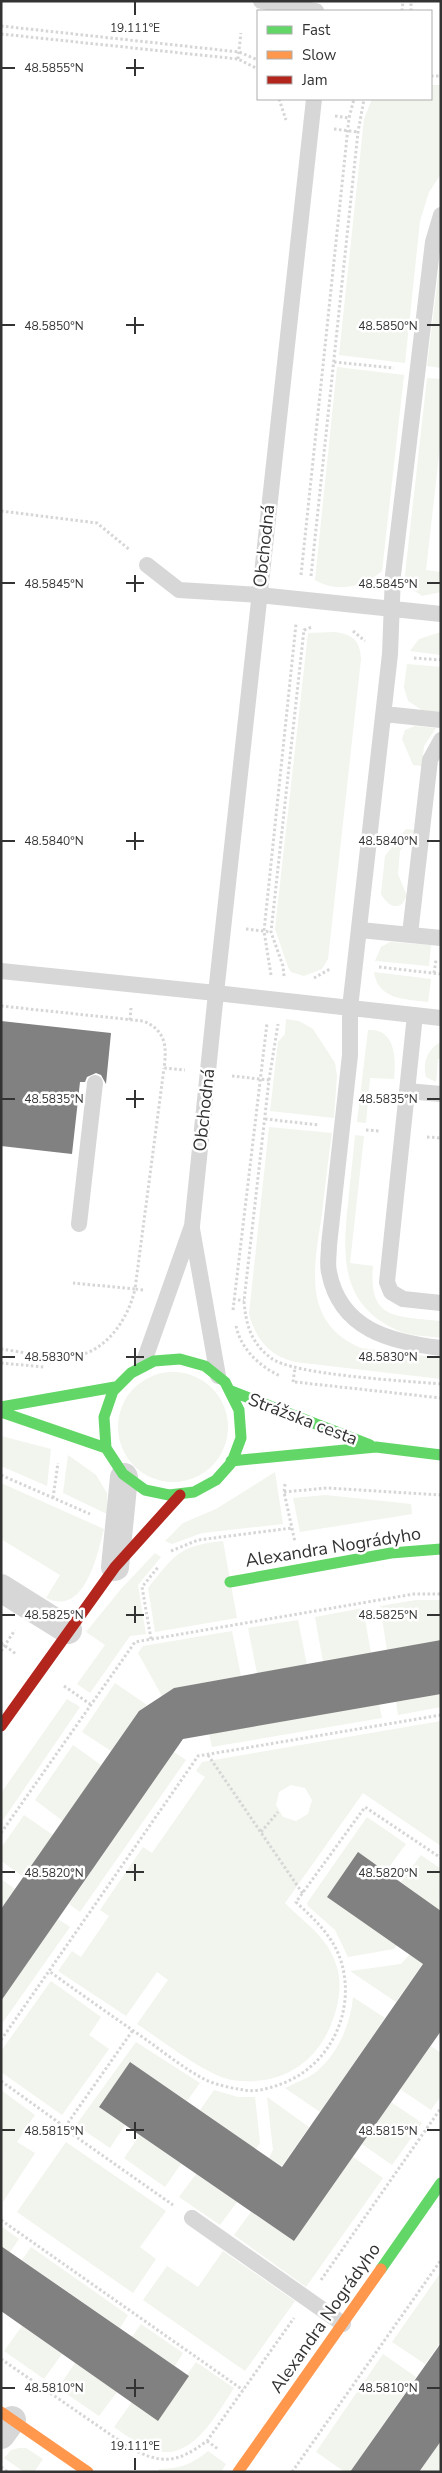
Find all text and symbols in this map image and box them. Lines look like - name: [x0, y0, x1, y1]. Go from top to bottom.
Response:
- legend: [257, 10, 432, 100]
- text: 19.111°E: [110, 20, 160, 36]
- text: Fast: [302, 20, 331, 40]
- text: Slow: [302, 45, 337, 65]
- text: 48.5855°N: [24, 60, 84, 76]
- text: Jam: [301, 70, 328, 90]
- text: 48.5850°N: [24, 318, 84, 334]
- text: 48.5850°N: [358, 318, 418, 334]
- street label: Obchodná: [248, 503, 280, 589]
- text: 48.5845°N: [24, 576, 84, 592]
- text: 48.5845°N: [358, 576, 418, 592]
- text: 48.5840°N: [24, 833, 84, 849]
- text: 48.5840°N: [358, 833, 418, 849]
- street label: Obchodná: [188, 1067, 220, 1153]
- text: 48.5835°N: [24, 1091, 84, 1107]
- text: 48.5835°N: [358, 1091, 418, 1107]
- text: 48.5830°N: [24, 1349, 84, 1365]
- text: 48.5830°N: [358, 1349, 418, 1365]
- street label: Strážska cesta: [245, 1387, 361, 1451]
- street label: Alexandra Nográdyho: [243, 1521, 423, 1573]
- text: 48.5825°N: [24, 1607, 84, 1623]
- text: 48.5825°N: [358, 1607, 418, 1623]
- text: 48.5820°N: [24, 1865, 84, 1881]
- text: 48.5820°N: [358, 1865, 418, 1881]
- text: 48.5815°N: [24, 2123, 84, 2139]
- text: 48.5815°N: [358, 2123, 418, 2139]
- street label: Alexandra Nográdyho: [264, 2238, 386, 2398]
- text: 48.5810°N: [24, 2380, 84, 2396]
- text: 48.5810°N: [358, 2380, 418, 2396]
- text: 19.111°E: [110, 2438, 160, 2454]

